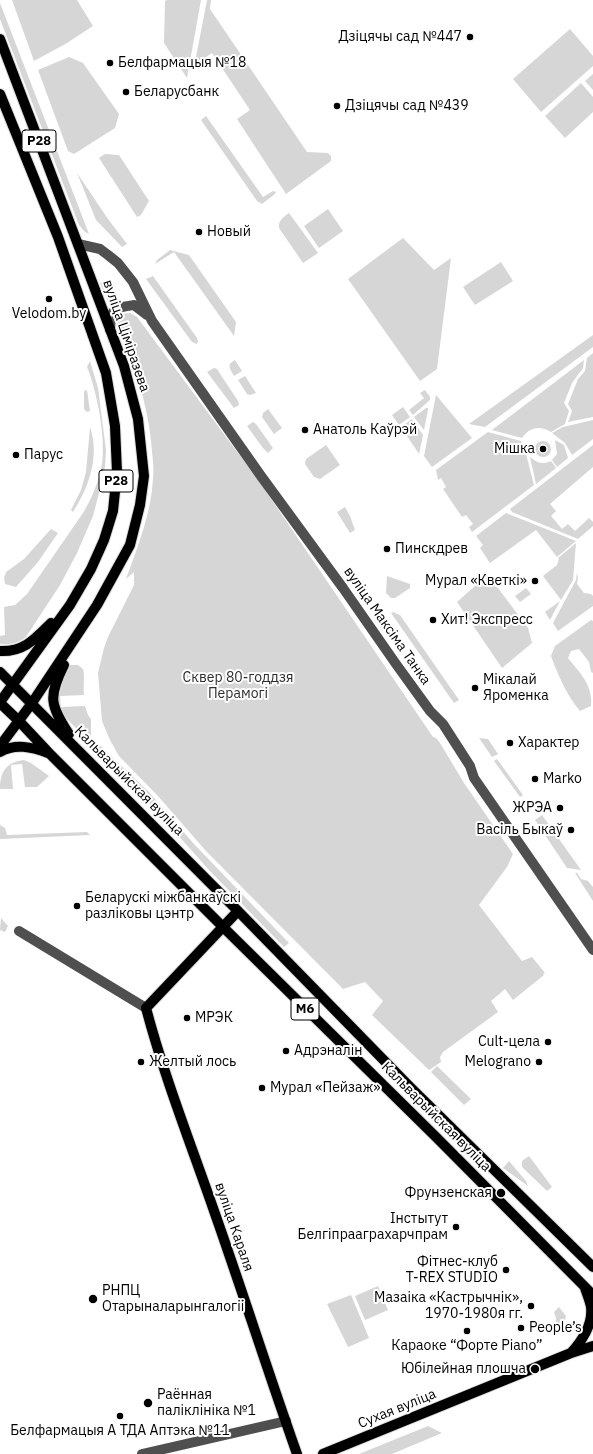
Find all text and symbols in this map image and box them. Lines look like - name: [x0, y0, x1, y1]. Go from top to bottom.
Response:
- place label: Дзіцячы сад №447: [338, 29, 462, 45]
- marker: Дзіцячы сад №447: [465, 32, 475, 42]
- place label: Белфармацыя №18: [118, 55, 246, 71]
- marker: Белфармацыя №18: [105, 58, 115, 68]
- place label: Беларусбанк: [134, 84, 219, 100]
- marker: Беларусбанк: [121, 87, 131, 97]
- place label: Дзіцячы сад №439: [345, 98, 469, 114]
- marker: Дзіцячы сад №439: [332, 101, 342, 111]
- road number: Р28: [22, 130, 56, 152]
- place label: Новый: [207, 224, 251, 240]
- marker: Новый: [194, 227, 204, 237]
- street label: вуліца Ціміразева: [99, 278, 153, 394]
- marker: Velodom.by: [44, 294, 54, 304]
- place label: Velodom.by: [12, 306, 86, 322]
- place label: Анатоль Каўрэй: [313, 422, 417, 438]
- marker: Анатоль Каўрэй: [300, 425, 310, 435]
- place label: Мішка: [494, 441, 535, 457]
- marker: Мішка: [538, 444, 548, 454]
- place label: Парус: [24, 447, 63, 463]
- marker: Парус: [11, 450, 21, 460]
- road number: Р28: [99, 470, 133, 492]
- place label: Пинскдрев: [395, 541, 468, 557]
- marker: Пинскдрев: [382, 544, 392, 554]
- street label: вуліца Максіма Танка: [340, 564, 434, 688]
- place label: Мурал «Кветкі»: [425, 573, 527, 589]
- marker: Мурал «Кветкі»: [530, 576, 540, 586]
- place label: Хит! Экспресс: [441, 612, 533, 628]
- marker: Хит! Экспресс: [428, 615, 438, 625]
- park label: Сквер 80-годдзя Перамогі: [183, 670, 293, 702]
- place label: Мікалай Яроменка: [483, 672, 549, 704]
- marker: Мікалай Яроменка: [470, 683, 480, 693]
- street label: Кальварыйская вуліца: [71, 723, 187, 839]
- place label: Характер: [518, 735, 579, 751]
- marker: Характер: [505, 738, 515, 748]
- place label: Marko: [543, 771, 582, 787]
- marker: Marko: [530, 774, 540, 784]
- place label: ЖРЭА: [512, 800, 552, 816]
- marker: ЖРЭА: [555, 803, 565, 813]
- place label: Васіль Быкаў: [476, 822, 563, 838]
- marker: Васіль Быкаў: [566, 825, 576, 835]
- place label: Беларускі міжбанкаўскі разліковы цэнтр: [85, 890, 241, 922]
- marker: Беларускі міжбанкаўскі разліковы цэнтр: [72, 901, 82, 911]
- road number: М6: [291, 998, 319, 1020]
- place label: МРЭК: [195, 1010, 233, 1026]
- marker: МРЭК: [182, 1013, 192, 1023]
- place label: Cult-цела: [478, 1034, 540, 1050]
- marker: Cult-цела: [543, 1037, 553, 1047]
- place label: Адрэналін: [294, 1043, 362, 1059]
- marker: Адрэналін: [281, 1046, 291, 1056]
- place label: Желтый лось: [149, 1054, 236, 1070]
- place label: Melograno: [465, 1054, 531, 1070]
- marker: Желтый лось: [136, 1057, 146, 1067]
- marker: Melograno: [534, 1057, 544, 1067]
- street label: Кальварыйская вуліца: [378, 1059, 494, 1175]
- place label: Мурал «Пейзаж»: [270, 1080, 380, 1096]
- marker: Мурал «Пейзаж»: [257, 1083, 267, 1093]
- street label: вуліца Караля: [211, 1180, 257, 1274]
- place label: Фрунзенская: [404, 1185, 492, 1201]
- marker: Фрунзенская: [495, 1187, 507, 1199]
- place label: Інстытут Белгіпрааграхарчпрам: [298, 1211, 448, 1244]
- marker: Інстытут Белгіпрааграхарчпрам: [451, 1222, 461, 1232]
- place label: Фітнес-клуб T-REX STUDIO: [406, 1254, 498, 1286]
- marker: Фітнес-клуб T-REX STUDIO: [501, 1265, 511, 1275]
- place label: РНПЦ Отарыналарынгалогіі: [102, 1283, 244, 1316]
- place label: Мазаіка «Кастрычнік», 1970-1980я гг.: [374, 1290, 523, 1322]
- marker: РНПЦ Отарыналарынгалогіі: [87, 1293, 99, 1305]
- marker: Мазаіка «Кастрычнік», 1970-1980я гг.: [526, 1301, 536, 1311]
- place label: People’s: [529, 1320, 582, 1336]
- marker: People’s: [516, 1323, 526, 1333]
- marker: Караоке “Форте Piano”: [462, 1326, 472, 1336]
- place label: Караоке “Форте Piano”: [391, 1338, 543, 1354]
- place label: Юбілейная плошча: [401, 1361, 526, 1377]
- marker: Юбілейная плошча: [529, 1363, 541, 1375]
- street label: Сухая вуліца: [355, 1386, 439, 1432]
- place label: Раённая паліклініка №1: [157, 1387, 256, 1420]
- marker: Раённая паліклініка №1: [142, 1397, 154, 1409]
- marker: Белфармацыя А ТДА Аптэка №11: [115, 1411, 125, 1421]
- place label: Белфармацыя А ТДА Аптэка №11: [10, 1423, 230, 1439]

